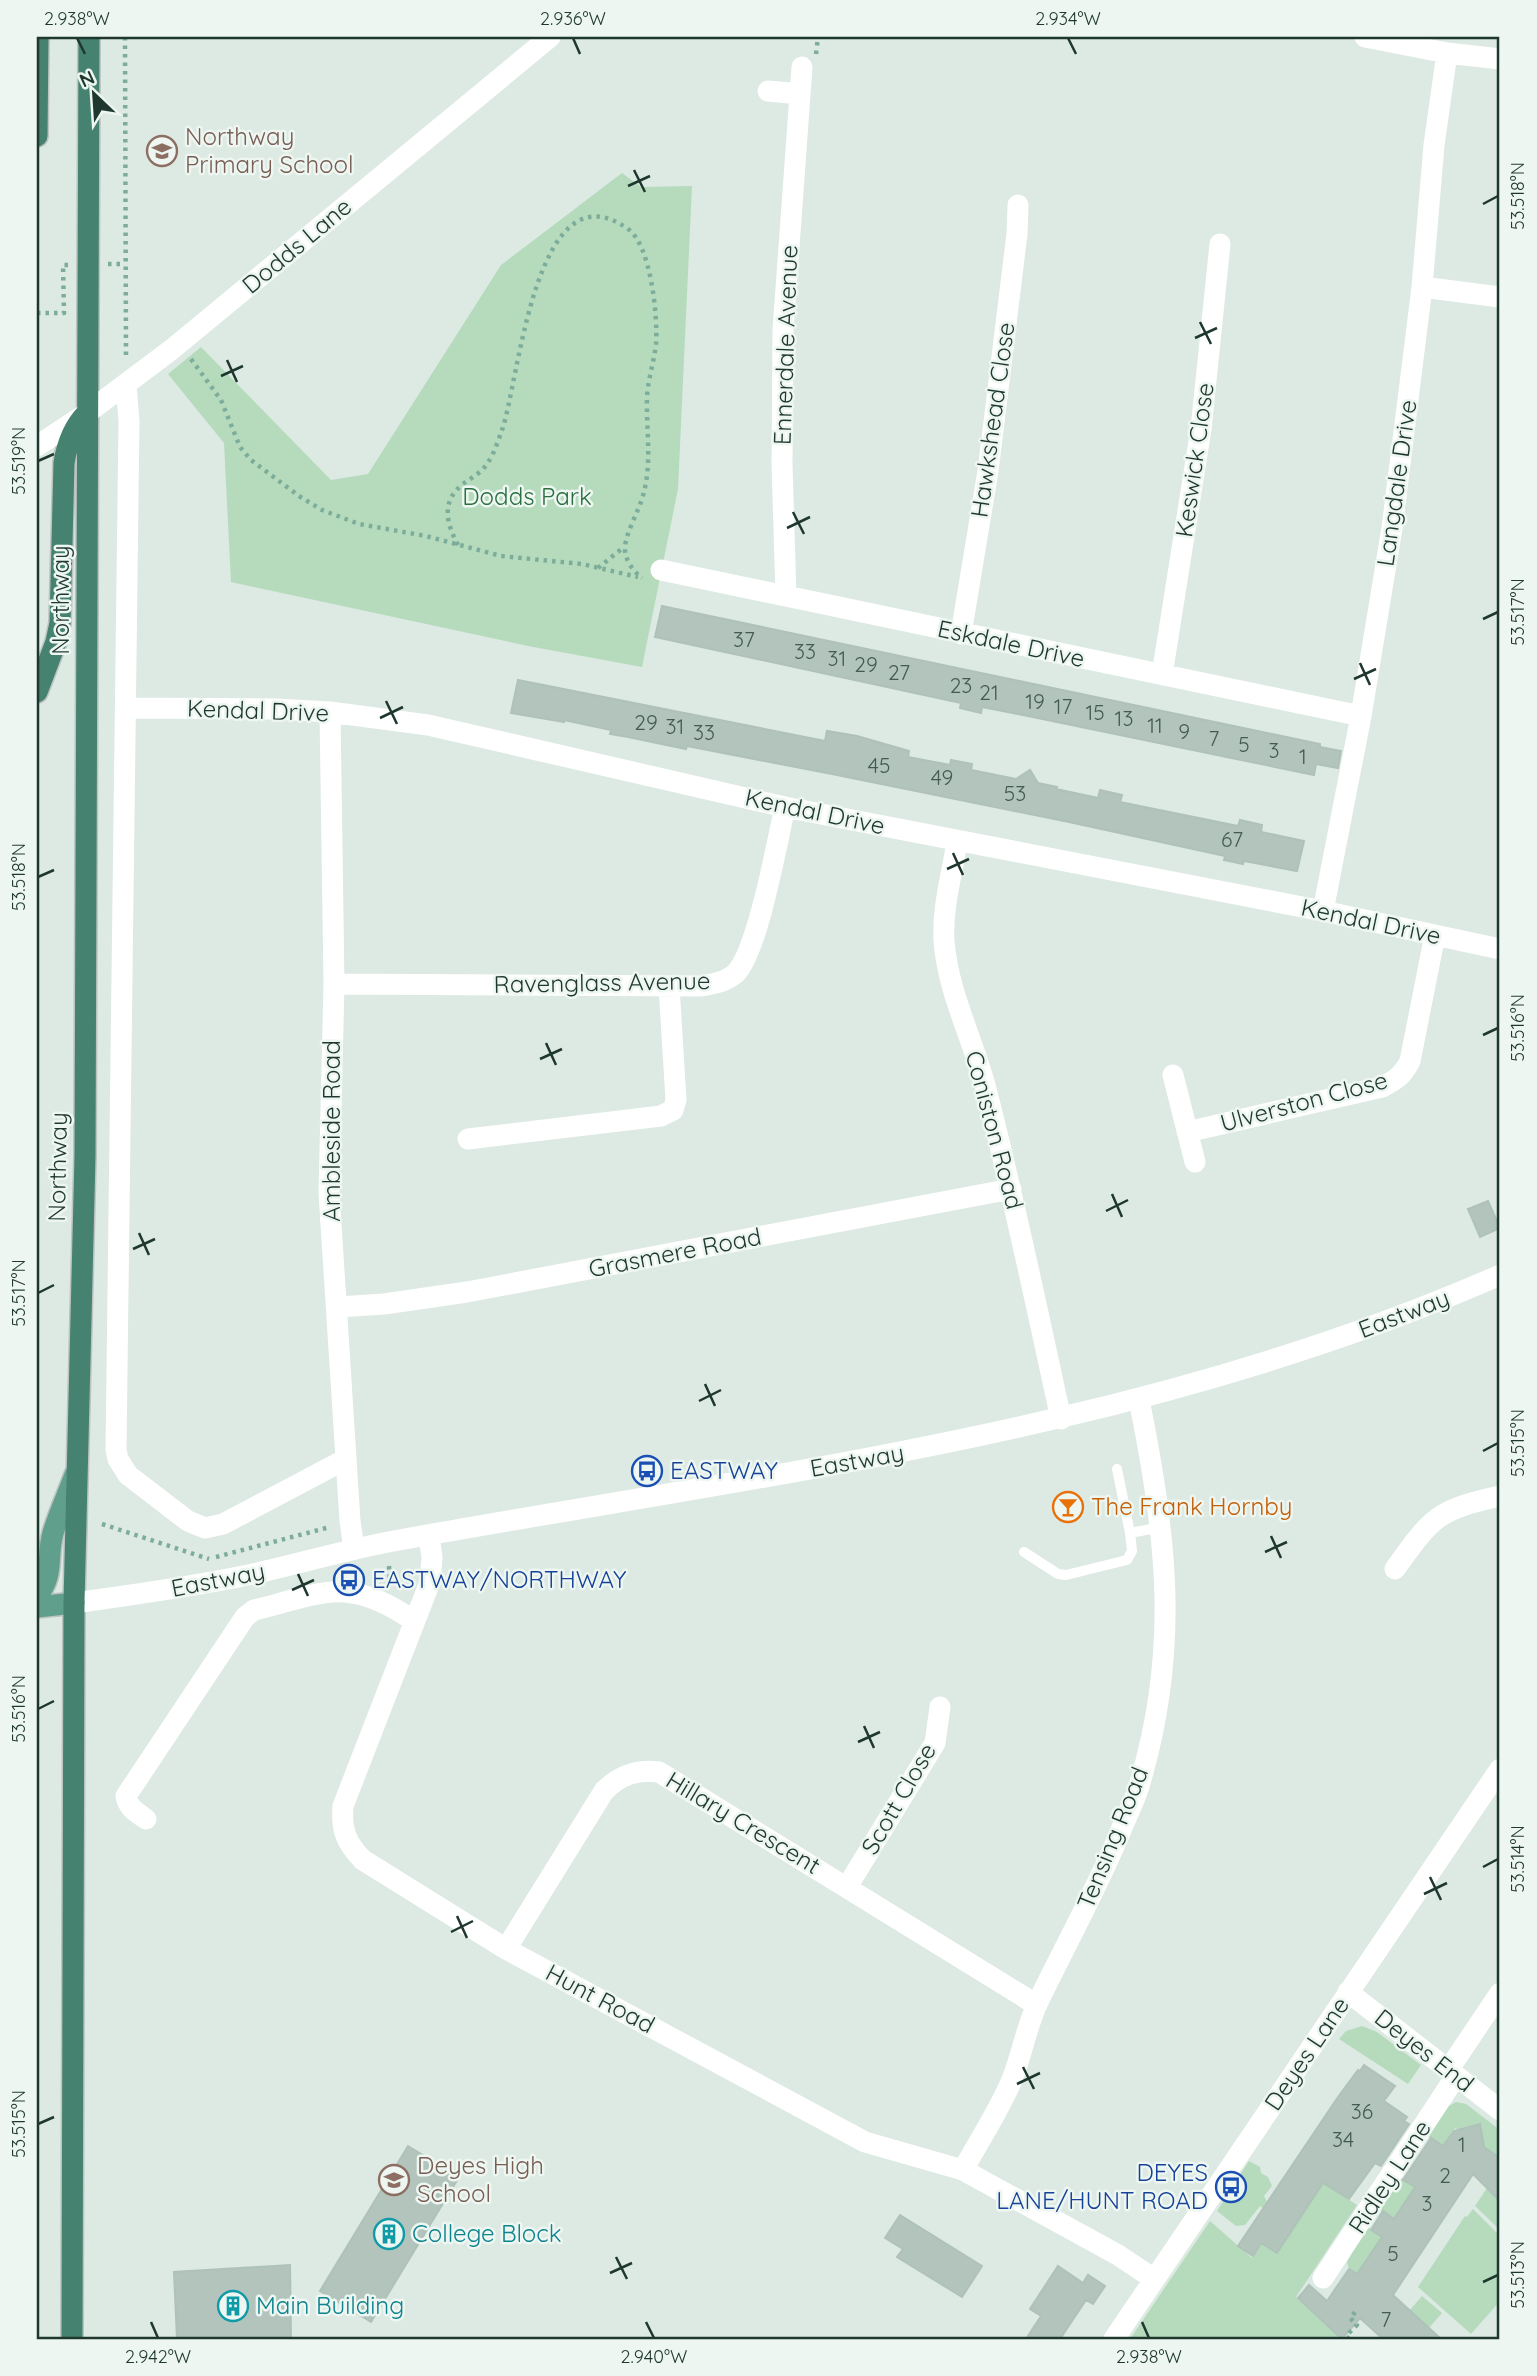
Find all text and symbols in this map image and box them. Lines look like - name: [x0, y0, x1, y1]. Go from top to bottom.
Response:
- text: 2.938°W: [44, 7, 110, 30]
- text: 2.936°W: [540, 7, 606, 30]
- text: 2.934°W: [1035, 7, 1101, 30]
- north arrow: [60, 60, 130, 130]
- text: N: [75, 65, 98, 92]
- place label: Northway Primary School: [185, 121, 354, 179]
- school or university icon: Northway Primary School: [145, 134, 179, 168]
- text: 53.518°N: [1506, 162, 1529, 230]
- street label: Dodds Lane: [236, 191, 357, 300]
- street label: Ennerdale Avenue: [767, 244, 803, 446]
- street label: Hawkshead Close: [963, 320, 1021, 519]
- street label: Keswick Close: [1168, 381, 1220, 539]
- street label: Langdale Drive: [1369, 398, 1423, 568]
- text: 53.519°N: [7, 427, 30, 495]
- park label: Dodds Park: [462, 481, 592, 511]
- street label: Northway: [45, 545, 75, 655]
- text: 53.517°N: [1506, 578, 1529, 646]
- street label: Eskdale Drive: [935, 613, 1087, 673]
- house number: 37: [733, 626, 755, 652]
- house number: 33: [794, 638, 816, 664]
- house number: 31: [828, 645, 846, 671]
- house number: 29: [854, 651, 878, 677]
- house number: 27: [888, 659, 910, 685]
- house number: 23: [950, 672, 972, 698]
- house number: 21: [979, 679, 999, 705]
- house number: 19: [1025, 688, 1045, 714]
- street label: Kendal Drive: [187, 693, 330, 727]
- house number: 17: [1054, 693, 1072, 719]
- house number: 15: [1085, 699, 1105, 725]
- house number: 13: [1115, 705, 1133, 731]
- house number: 29: [634, 709, 658, 735]
- house number: 11: [1147, 712, 1163, 738]
- house number: 31: [666, 713, 684, 739]
- house number: 9: [1178, 718, 1190, 744]
- house number: 33: [693, 719, 715, 745]
- house number: 7: [1209, 725, 1220, 751]
- house number: 5: [1238, 731, 1250, 757]
- house number: 3: [1268, 737, 1280, 763]
- house number: 1: [1299, 743, 1307, 769]
- house number: 45: [868, 752, 890, 778]
- house number: 49: [931, 764, 953, 790]
- house number: 53: [1004, 780, 1026, 806]
- street label: Kendal Drive: [743, 782, 888, 840]
- house number: 67: [1221, 826, 1243, 852]
- text: 53.518°N: [7, 843, 30, 911]
- street label: Kendal Drive: [1299, 892, 1444, 950]
- street label: Ravenglass Avenue: [493, 965, 711, 999]
- text: 53.516°N: [1506, 994, 1529, 1062]
- street label: Ambleside Road: [316, 1040, 346, 1222]
- street label: Coniston Road: [959, 1047, 1031, 1212]
- street label: Ulverston Close: [1217, 1064, 1391, 1138]
- street label: Northway: [41, 1112, 73, 1222]
- street label: Grasmere Road: [586, 1221, 764, 1283]
- text: 53.517°N: [7, 1259, 30, 1327]
- street label: Eastway: [1354, 1282, 1453, 1344]
- text: 53.515°N: [1506, 1409, 1529, 1477]
- street label: Eastway: [808, 1437, 906, 1483]
- bus stop icon: EASTWAY: [630, 1454, 664, 1488]
- place label: EASTWAY: [670, 1455, 778, 1485]
- bar icon: The Frank Hornby: [1051, 1490, 1085, 1524]
- place label: The Frank Hornby: [1091, 1491, 1292, 1521]
- street label: Eastway: [168, 1555, 267, 1603]
- bus stop icon: EASTWAY/NORTHWAY: [332, 1563, 366, 1597]
- place label: EASTWAY/NORTHWAY: [372, 1564, 626, 1594]
- text: 53.516°N: [7, 1675, 30, 1743]
- street label: Scott Close: [854, 1738, 942, 1859]
- street label: Tensing Road: [1070, 1762, 1154, 1913]
- street label: Hillary Crescent: [661, 1764, 826, 1880]
- text: 53.514°N: [1506, 1825, 1529, 1893]
- street label: Hunt Road: [541, 1957, 660, 2039]
- street label: Deyes Lane: [1257, 1991, 1355, 2116]
- street label: Deyes End: [1369, 2002, 1480, 2098]
- text: 53.515°N: [7, 2090, 30, 2158]
- house number: 36: [1351, 2098, 1373, 2124]
- street label: Ridley Lane: [1341, 2114, 1437, 2239]
- house number: 34: [1332, 2126, 1354, 2152]
- house number: 1: [1458, 2131, 1466, 2157]
- place label: Deyes High School: [417, 2150, 544, 2208]
- place label: DEYES LANE/HUNT ROAD: [996, 2157, 1208, 2215]
- house number: 2: [1439, 2162, 1451, 2188]
- school or university icon: Deyes High School: [377, 2163, 411, 2197]
- bus stop icon: DEYES LANE/HUNT ROAD: [1214, 2170, 1248, 2204]
- house number: 3: [1421, 2190, 1433, 2216]
- building icon: College Block: [372, 2217, 406, 2251]
- place label: College Block: [412, 2218, 562, 2248]
- house number: 5: [1387, 2240, 1399, 2266]
- text: 53.513°N: [1506, 2241, 1529, 2309]
- building icon: Main Building: [216, 2289, 250, 2323]
- place label: Main Building: [256, 2290, 404, 2320]
- house number: 7: [1381, 2306, 1392, 2332]
- text: 2.942°W: [125, 2345, 191, 2368]
- text: 2.940°W: [621, 2345, 687, 2368]
- text: 2.938°W: [1116, 2345, 1182, 2368]

